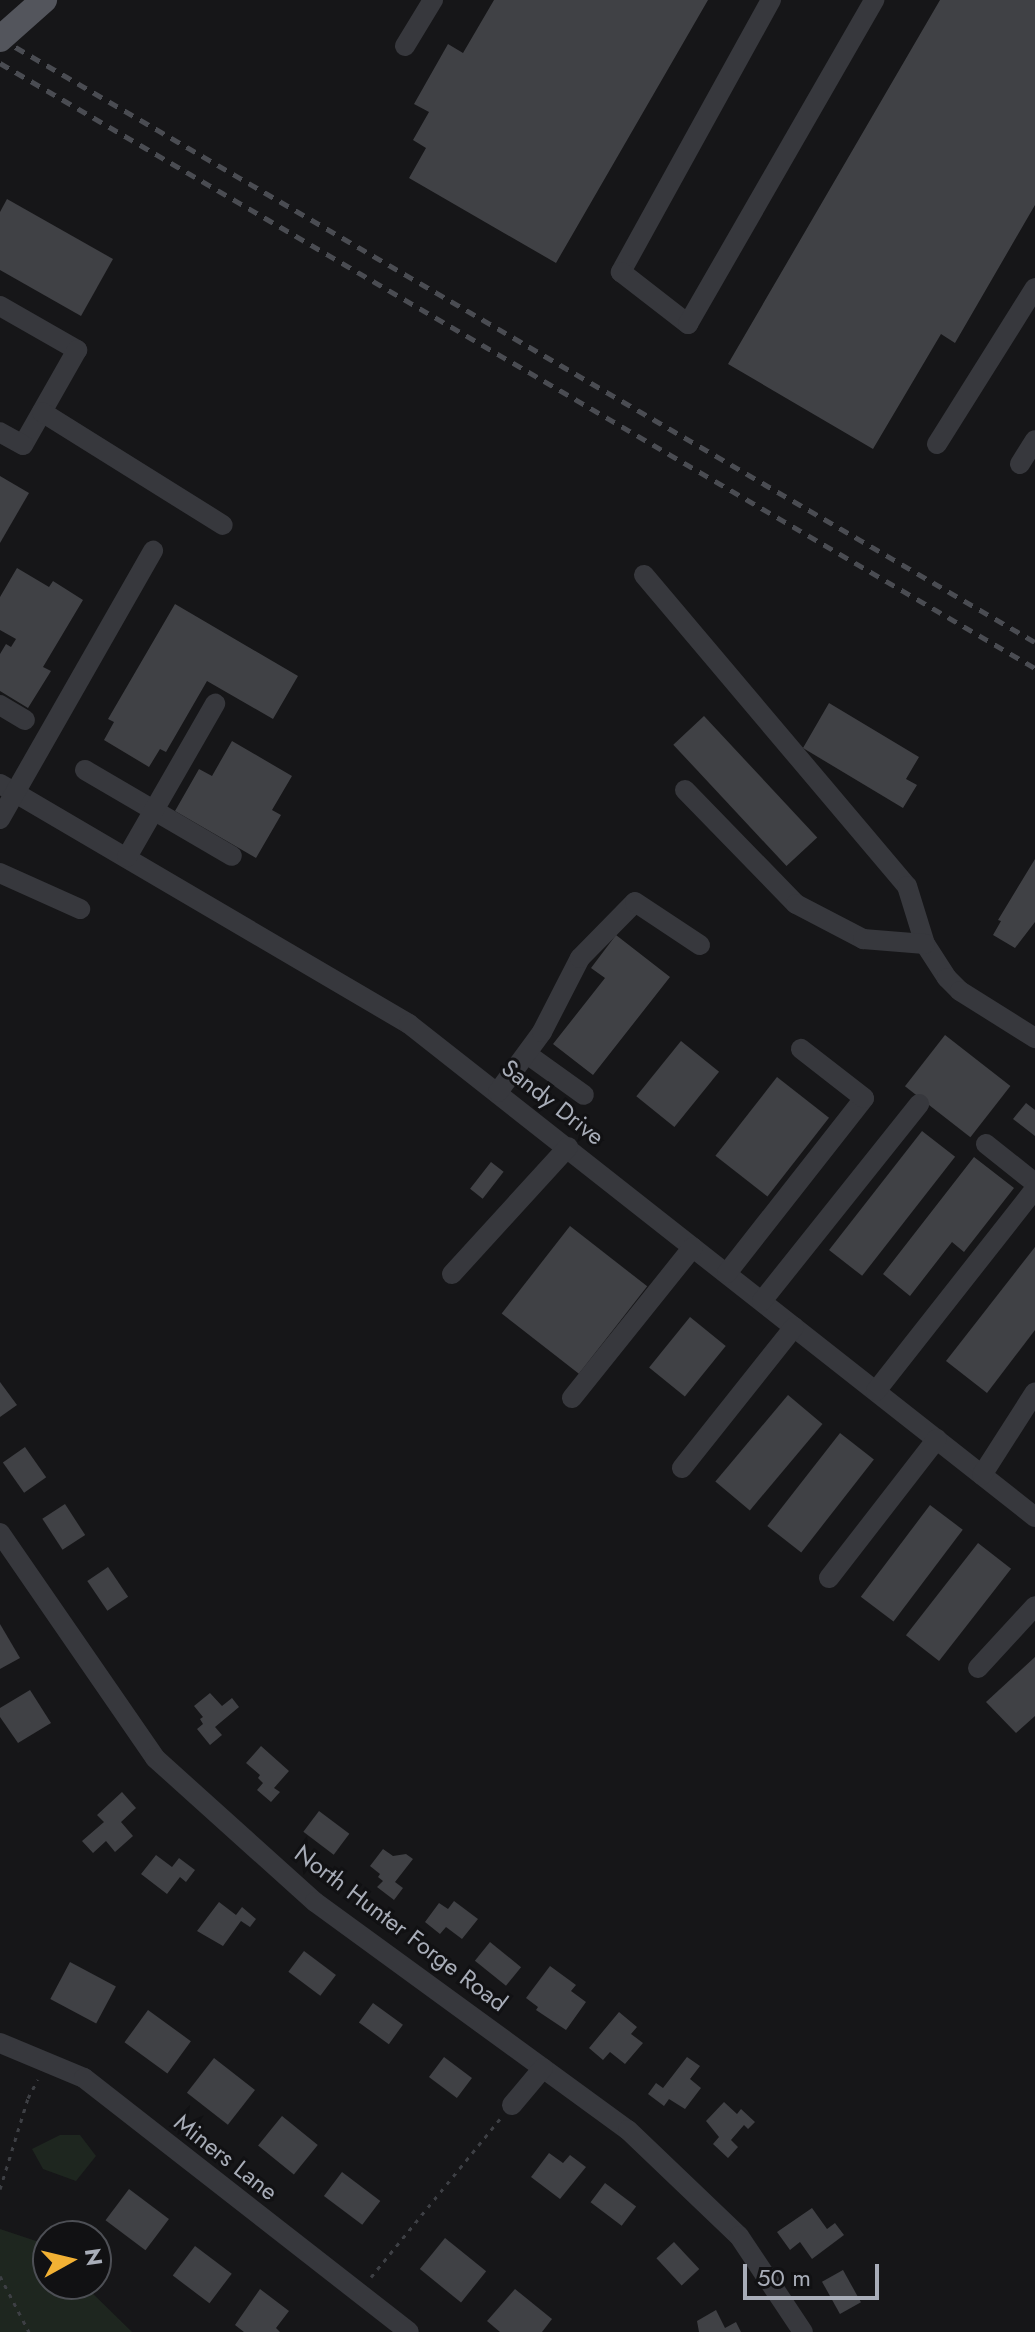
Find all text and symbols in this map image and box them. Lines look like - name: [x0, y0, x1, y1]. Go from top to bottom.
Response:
- street label: Sandy Drive: [496, 1053, 610, 1151]
- street label: North Hunter Forge Road: [289, 1839, 513, 2017]
- street label: Miners Lane: [169, 2108, 283, 2206]
- north arrow: [32, 2220, 112, 2300]
- text: N: [77, 2246, 111, 2268]
- scale bar: [747, 2248, 883, 2298]
- text: 50 m: [757, 2260, 811, 2295]

